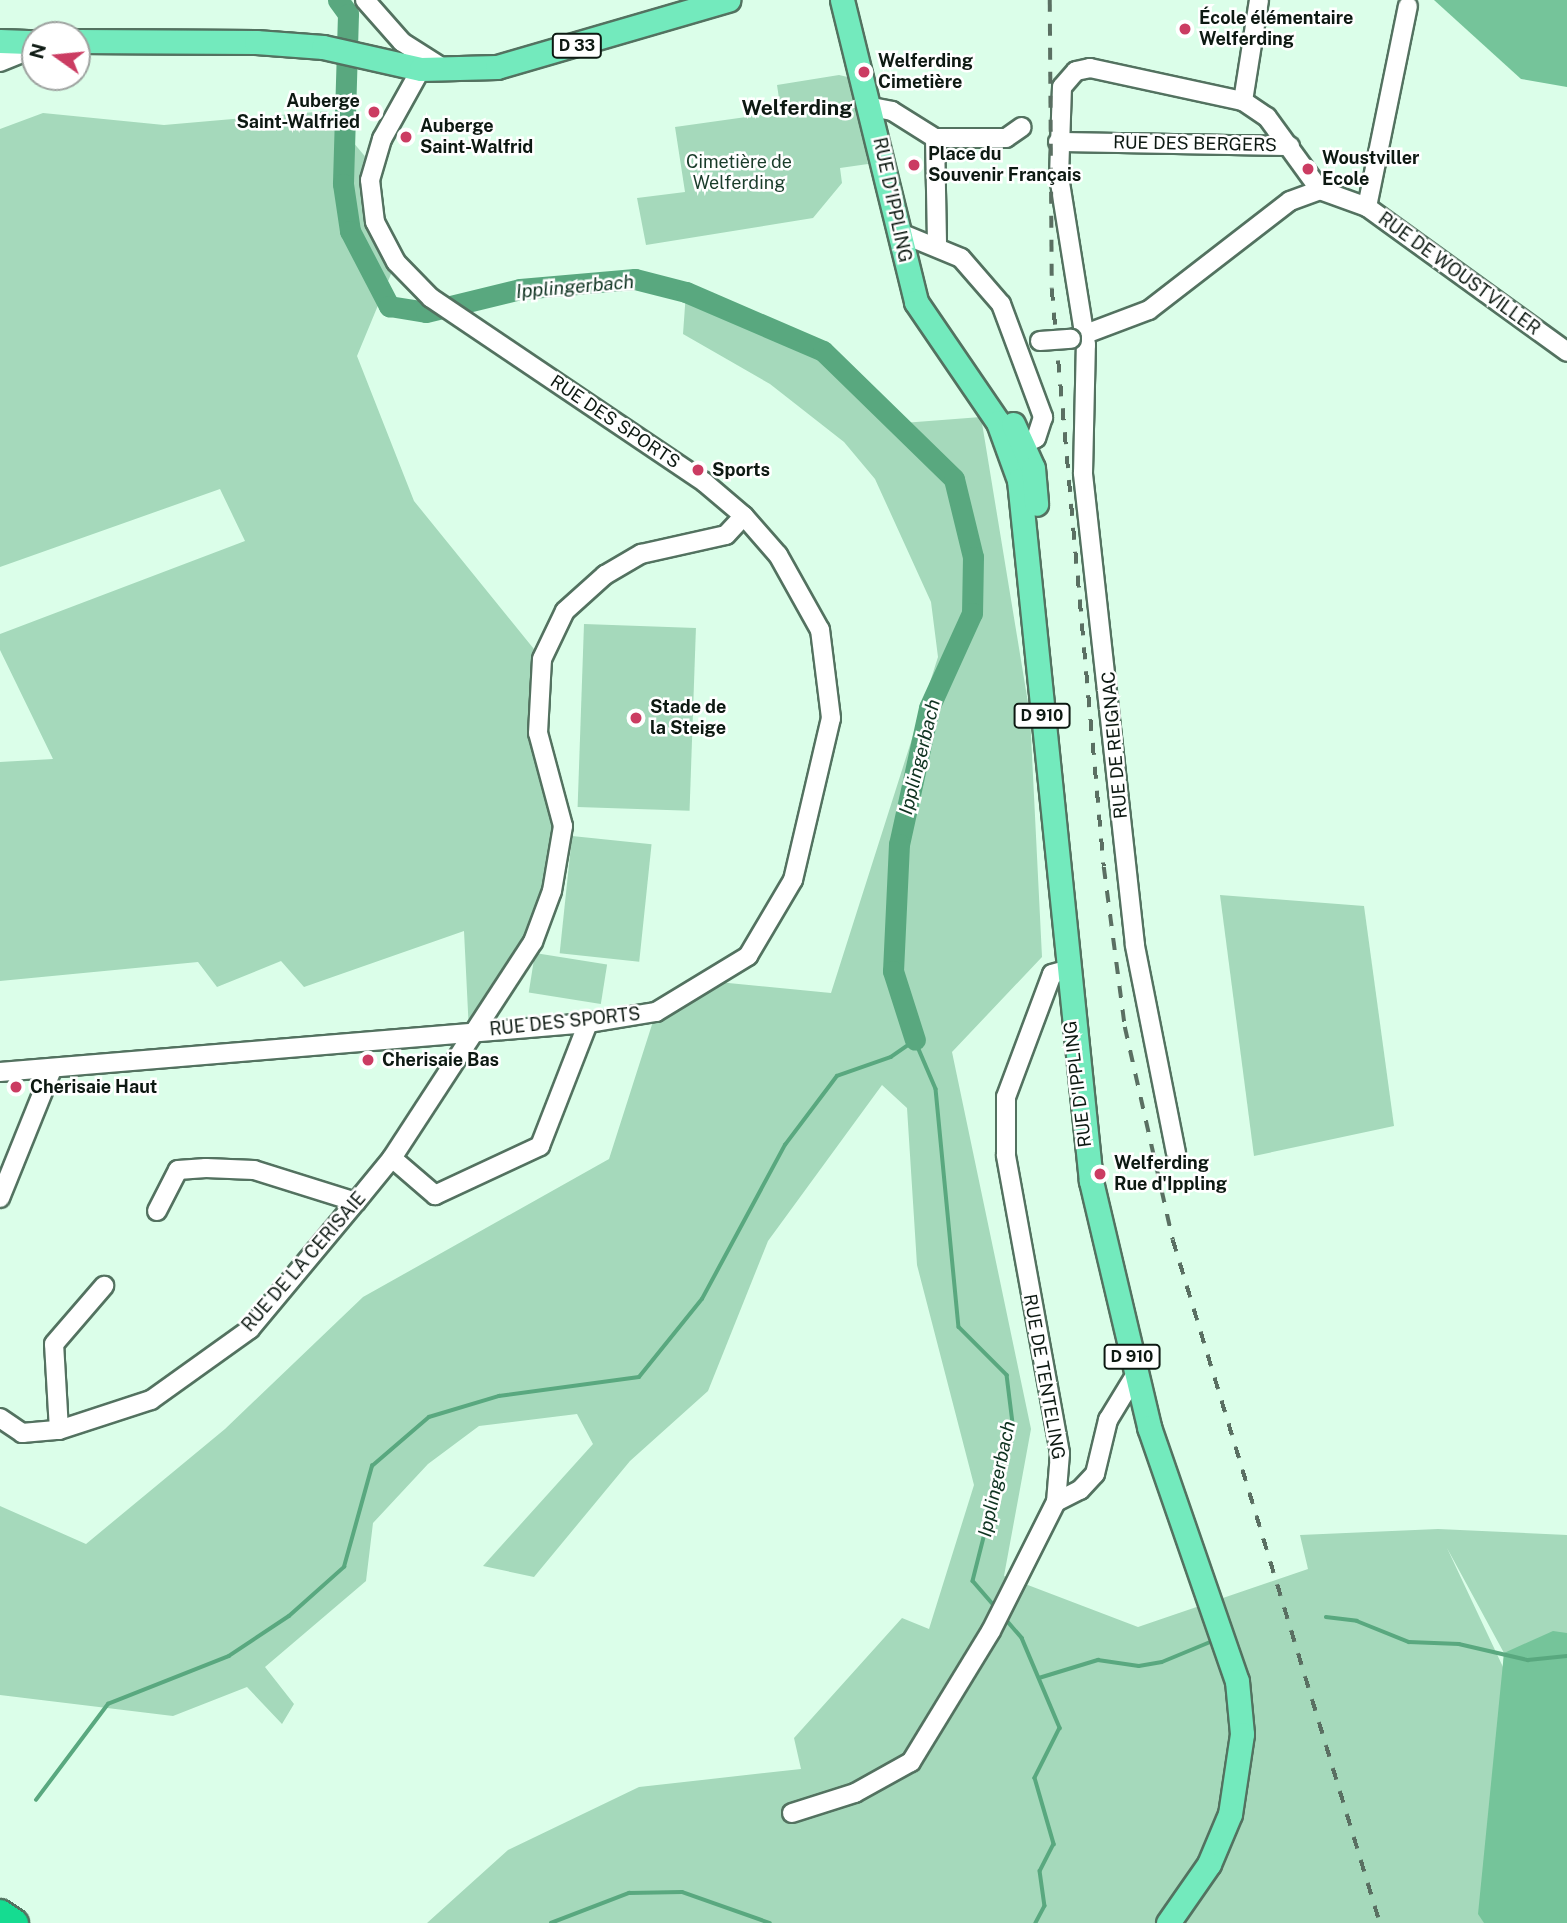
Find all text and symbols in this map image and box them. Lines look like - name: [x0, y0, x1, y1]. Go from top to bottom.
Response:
- place label: École élémentaire Welferding: [1199, 8, 1354, 50]
- north arrow: [21, 21, 91, 91]
- marker: École élémentaire Welferding: [1177, 21, 1193, 37]
- road number: D 33: [551, 34, 603, 58]
- text: N: [25, 41, 50, 61]
- place label: Welferding Cimetière: [878, 51, 973, 94]
- marker: Welferding Cimetière: [856, 64, 872, 80]
- place label: Auberge Saint-Walfried: [236, 91, 360, 134]
- district label: Welferding: [742, 95, 852, 121]
- marker: Auberge Saint-Walfried: [366, 104, 382, 120]
- place label: Auberge Saint-Walfrid: [420, 116, 533, 158]
- marker: Auberge Saint-Walfrid: [398, 129, 414, 145]
- street label: RUE DES BERGERS: [1113, 132, 1277, 156]
- street label: RUE D'IPPLING: [868, 136, 916, 264]
- place label: Place du Souvenir Français: [928, 144, 1081, 186]
- place label: Woustviller Ecole: [1322, 148, 1419, 190]
- park label: Cimetière de Welferding: [686, 152, 792, 194]
- marker: Place du Souvenir Français: [906, 157, 922, 173]
- marker: Woustviller Ecole: [1300, 161, 1316, 177]
- street label: RUE DE WOUSTVILLER: [1374, 208, 1544, 340]
- water label: Ipplingerbach: [515, 270, 635, 304]
- street label: RUE DES SPORTS: [546, 371, 684, 473]
- place label: Sports: [712, 459, 770, 481]
- marker: Sports: [690, 462, 706, 478]
- street label: RUE DE REIGNAC: [1098, 670, 1132, 820]
- place label: Stade de la Steige: [650, 697, 727, 740]
- water label: Ipplingerbach: [895, 697, 945, 817]
- road number: D 910: [1012, 704, 1072, 729]
- marker: Stade de la Steige: [628, 710, 644, 726]
- street label: RUE DES SPORTS: [488, 1003, 642, 1041]
- street label: RUE D'IPPLING: [1060, 1020, 1096, 1148]
- place label: Cherisaie Bas: [382, 1049, 499, 1071]
- marker: Cherisaie Bas: [360, 1052, 376, 1068]
- place label: Cherisaie Haut: [30, 1076, 157, 1098]
- marker: Cherisaie Haut: [8, 1079, 24, 1095]
- place label: Welferding Rue d'Ippling: [1114, 1153, 1227, 1196]
- marker: Welferding Rue d'Ippling: [1092, 1166, 1108, 1182]
- street label: RUE DE LA CERISAIE: [238, 1188, 370, 1336]
- street label: RUE DE TENTELING: [1019, 1293, 1069, 1461]
- road number: D 910: [1102, 1344, 1162, 1370]
- water label: Ipplingerbach: [974, 1419, 1020, 1539]

